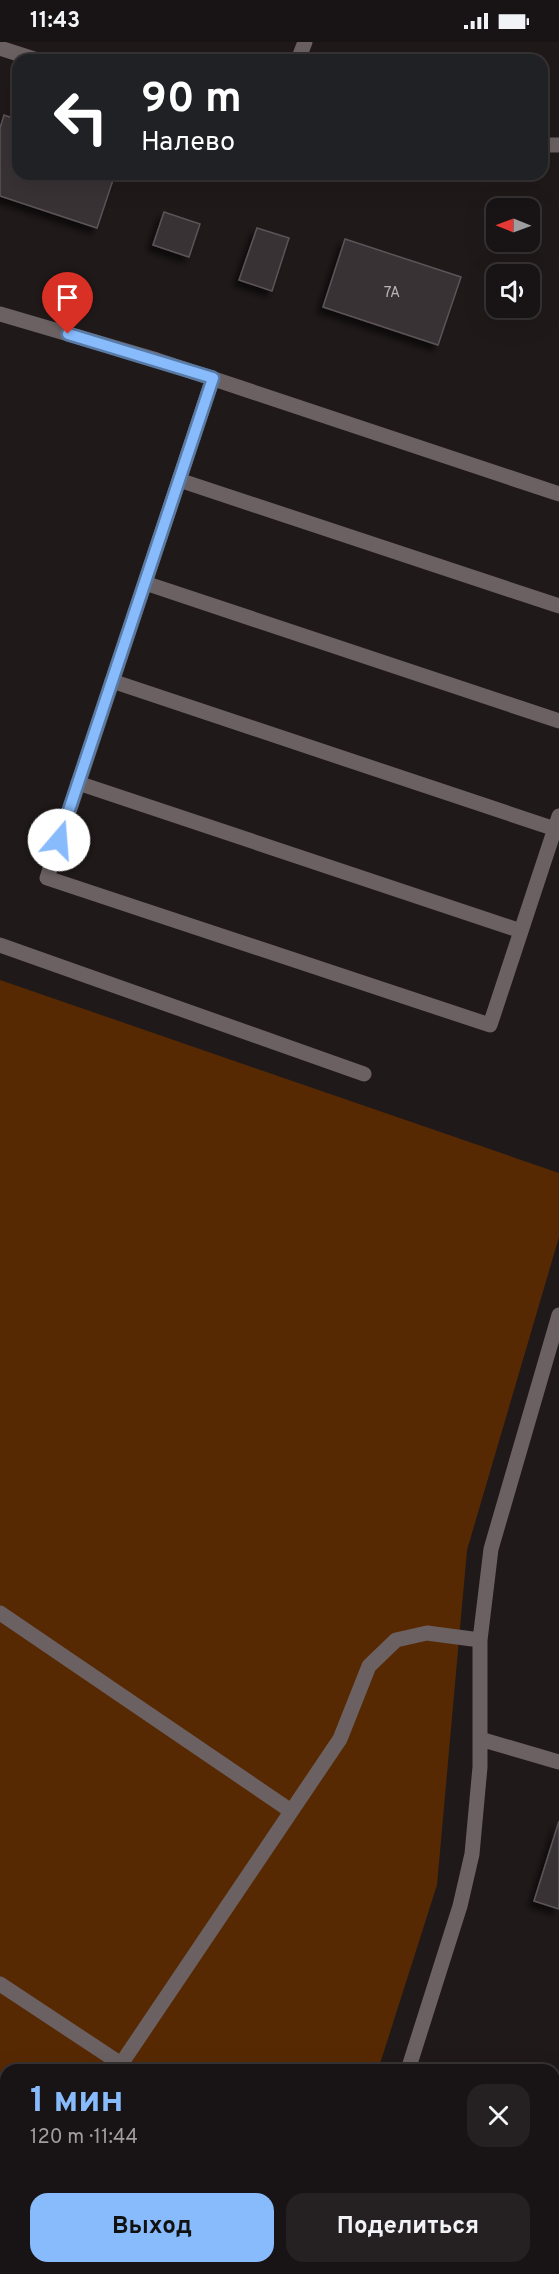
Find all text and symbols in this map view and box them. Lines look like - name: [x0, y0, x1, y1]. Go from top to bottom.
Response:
- text: 11:43: [30, 8, 80, 35]
- text: 90 m: [141, 74, 242, 127]
- icon: left: [42, 78, 120, 156]
- text: Налево: [141, 126, 235, 160]
- north arrow: [486, 198, 540, 252]
- map controls: [486, 198, 540, 318]
- button: sound: [486, 264, 540, 318]
- pin: [42, 272, 93, 334]
- icon: arrive: [51, 281, 84, 314]
- house number: 7А: [384, 284, 400, 303]
- position arrow: [27, 808, 91, 872]
- text: 1 мин: [30, 2079, 124, 2125]
- button: close: [467, 2084, 530, 2147]
- text: 120 m · 11:44: [30, 2125, 138, 2151]
- button: Выход: [30, 2193, 274, 2262]
- button: Поделиться: [286, 2193, 530, 2262]

